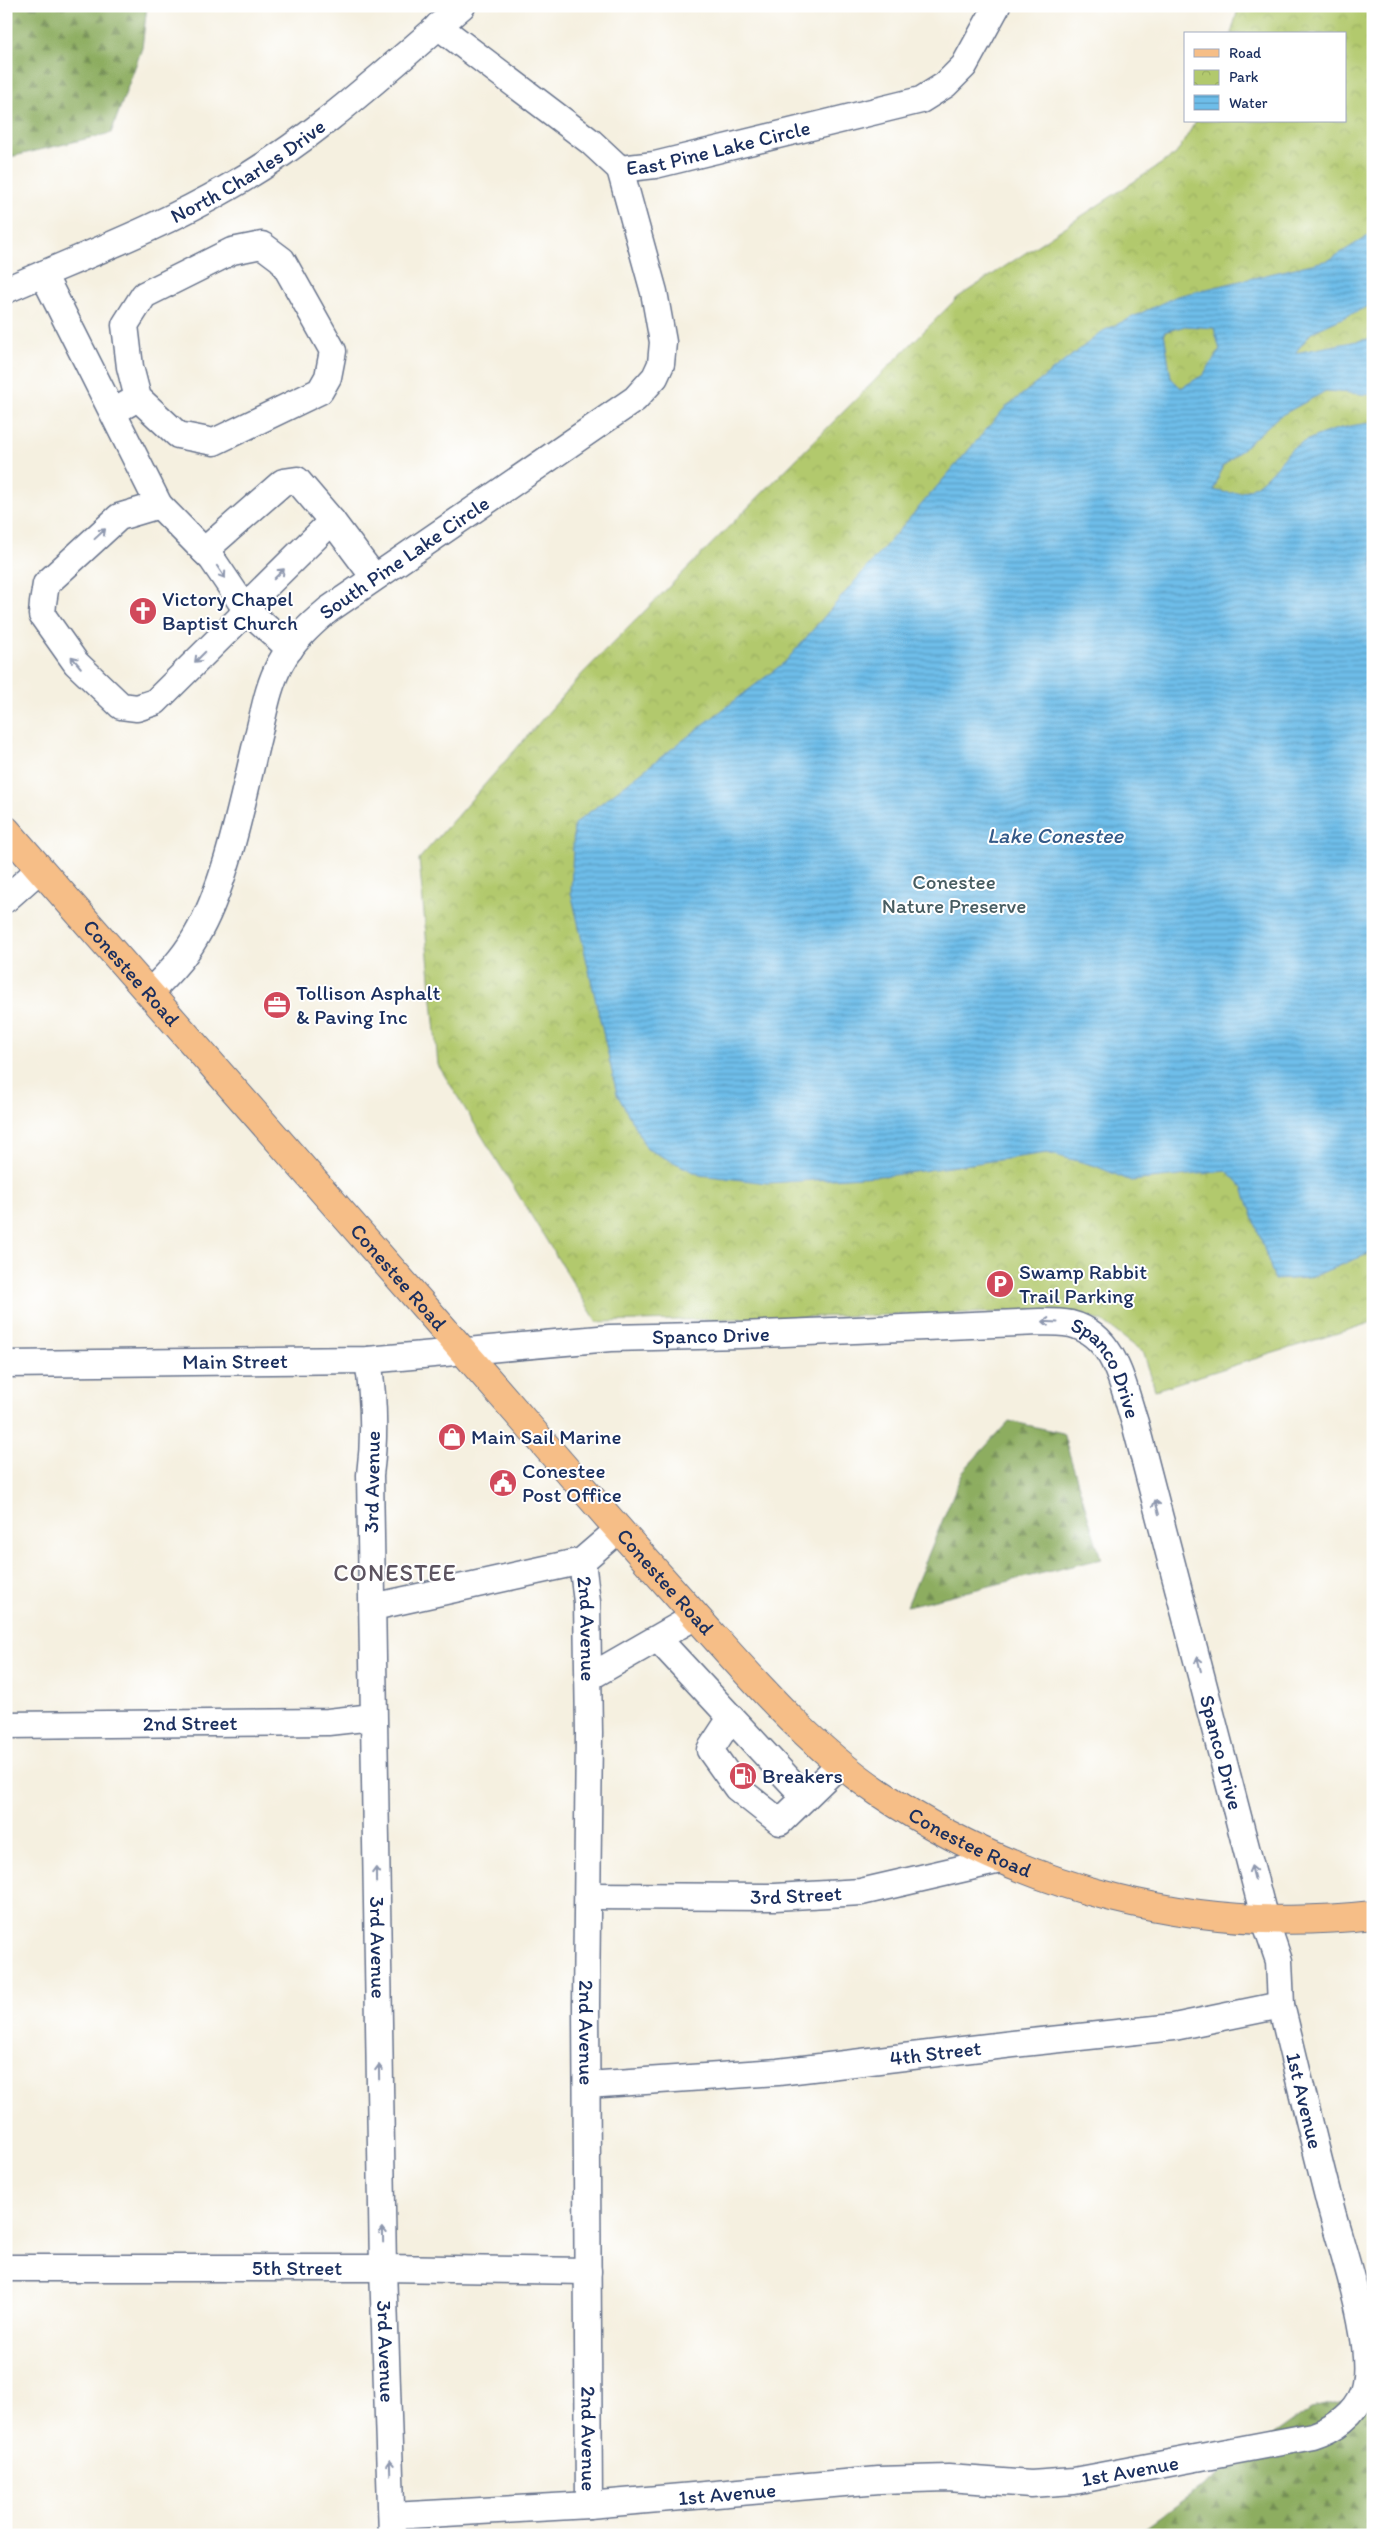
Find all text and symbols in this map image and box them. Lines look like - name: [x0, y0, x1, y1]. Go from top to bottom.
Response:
- legend: [1184, 32, 1346, 122]
- text: Road: [1229, 44, 1262, 62]
- text: Park: [1229, 68, 1259, 86]
- text: Water: [1229, 94, 1268, 112]
- street label: North Charles Drive: [166, 113, 330, 228]
- street label: East Pine Lake Circle: [625, 115, 813, 180]
- street label: South Pine Lake Circle: [314, 490, 494, 624]
- one-way arrow: [94, 528, 107, 540]
- one-way arrow: [215, 565, 226, 579]
- one-way arrow: [273, 568, 285, 580]
- place label: Victory Chapel Baptist Church: [162, 586, 298, 635]
- church icon: Victory Chapel Baptist Church: [128, 596, 158, 626]
- one-way arrow: [194, 651, 207, 663]
- one-way arrow: [70, 656, 81, 669]
- water label: Lake Conestee: [987, 822, 1124, 849]
- park label: Conestee Nature Preserve: [882, 869, 1026, 918]
- street label: Conestee Road: [78, 914, 186, 1032]
- place label: Tollison Asphalt & Paving Inc: [296, 980, 440, 1029]
- office icon: Tollison Asphalt & Paving Inc: [262, 990, 292, 1020]
- street label: Conestee Road: [345, 1218, 453, 1336]
- place label: Swamp Rabbit Trail Parking: [1019, 1259, 1147, 1308]
- parking icon: Swamp Rabbit Trail Parking: [985, 1269, 1015, 1299]
- street label: Spanco Drive: [1068, 1312, 1146, 1421]
- one-way arrow: [1042, 1318, 1058, 1327]
- street label: Spanco Drive: [652, 1321, 770, 1349]
- street label: Main Street: [182, 1348, 288, 1374]
- shop icon: Main Sail Marine: [437, 1422, 467, 1452]
- place label: Main Sail Marine: [471, 1424, 621, 1449]
- street label: 3rd Avenue: [358, 1431, 385, 1533]
- place label: Conestee Post Office: [522, 1458, 622, 1507]
- public building icon: Conestee Post Office: [488, 1468, 518, 1498]
- one-way arrow: [1152, 1500, 1162, 1516]
- street label: Conestee Road: [612, 1523, 720, 1640]
- district label: CONESTEE: [333, 1558, 457, 1587]
- street label: 2nd Avenue: [572, 1575, 601, 1682]
- one-way arrow: [1194, 1657, 1203, 1673]
- street label: Spanco Drive: [1195, 1692, 1249, 1813]
- street label: 2nd Street: [142, 1710, 238, 1736]
- fuel station icon: Breakers: [728, 1761, 758, 1791]
- place label: Breakers: [762, 1763, 843, 1788]
- street label: Conestee Road: [904, 1801, 1036, 1883]
- one-way arrow: [1248, 1865, 1257, 1881]
- one-way arrow: [371, 1867, 381, 1884]
- street label: 3rd Street: [750, 1880, 843, 1909]
- street label: 3rd Avenue: [365, 1896, 392, 1999]
- street label: 2nd Avenue: [574, 1980, 599, 2086]
- street label: 4th Street: [888, 2035, 983, 2071]
- street label: 1st Avenue: [1281, 2050, 1329, 2151]
- one-way arrow: [375, 2065, 384, 2081]
- one-way arrow: [378, 2227, 387, 2243]
- street label: 5th Street: [252, 2255, 342, 2280]
- street label: 3rd Avenue: [372, 2300, 401, 2403]
- street label: 2nd Avenue: [576, 2386, 602, 2492]
- street label: 1st Avenue: [1079, 2450, 1180, 2491]
- one-way arrow: [386, 2460, 395, 2476]
- street label: 1st Avenue: [677, 2477, 777, 2510]

